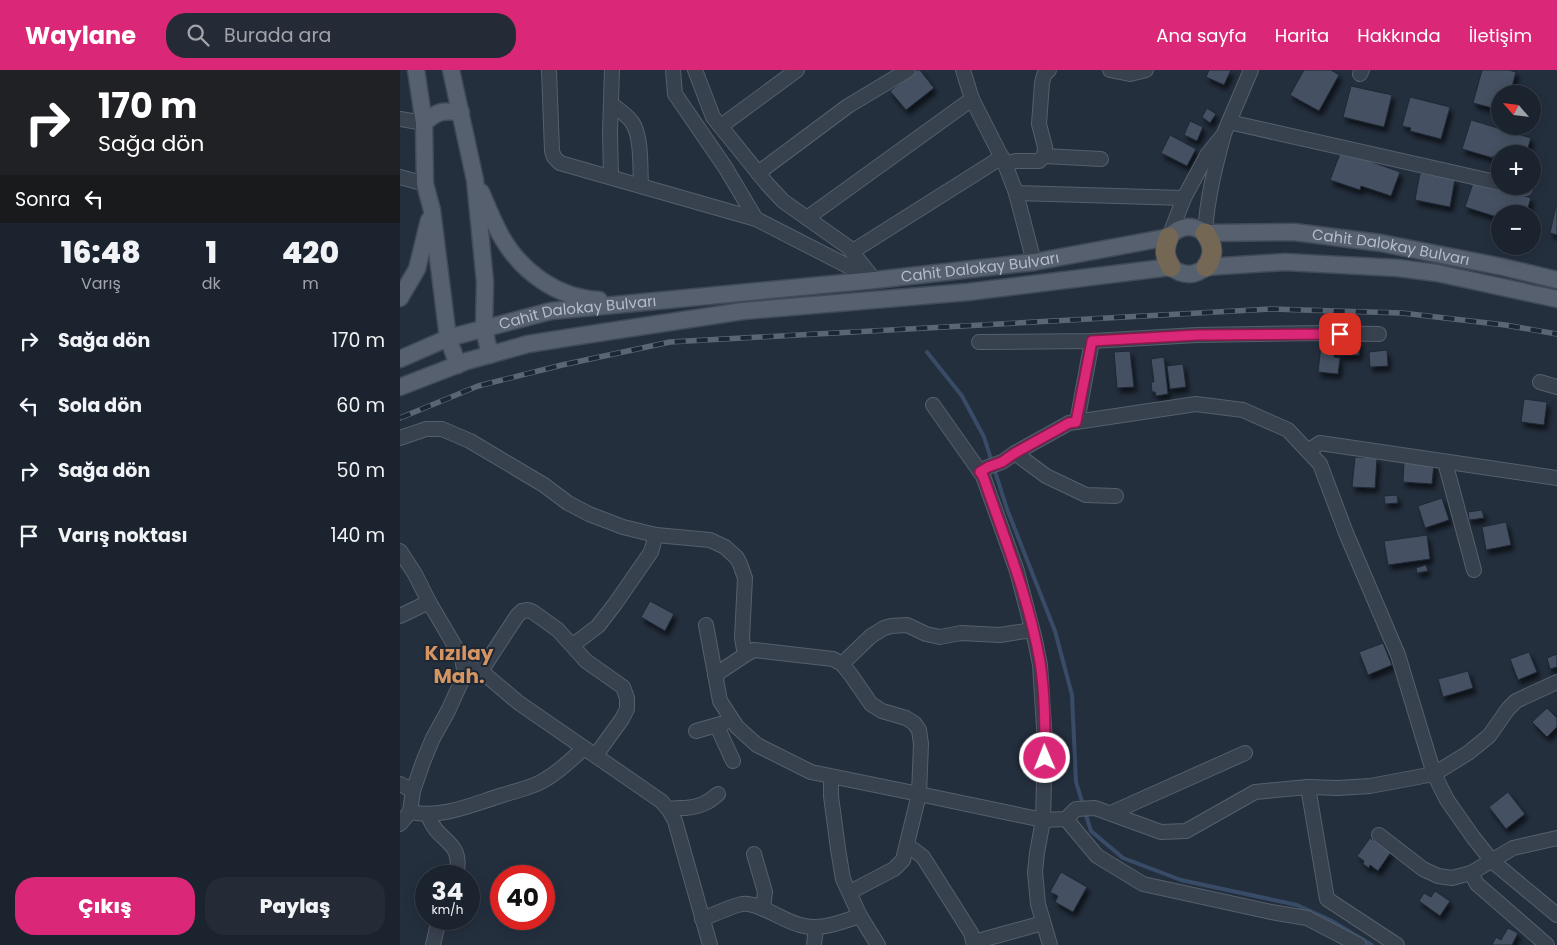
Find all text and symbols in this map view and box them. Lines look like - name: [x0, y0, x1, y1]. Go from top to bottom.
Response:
- search box: [166, 13, 516, 58]
- text: Waylane: [25, 19, 136, 52]
- icon: search: [184, 21, 212, 49]
- text: Burada ara: [224, 22, 331, 49]
- text: Ana sayfa: [1156, 23, 1247, 48]
- text: Harita: [1275, 23, 1329, 48]
- text: Hakkında: [1357, 23, 1441, 48]
- text: İletişim: [1469, 23, 1532, 48]
- text: 170 m: [98, 81, 197, 130]
- north arrow: [1491, 85, 1541, 135]
- map controls: [1491, 85, 1541, 255]
- icon: right: [15, 90, 80, 155]
- text: Sağa dön: [98, 128, 204, 159]
- button: +: [1491, 145, 1541, 195]
- icon: left: [80, 185, 108, 213]
- text: Sonra: [15, 186, 70, 213]
- button: −: [1491, 205, 1541, 255]
- street label: Cahit Dalokay Bulvarı: [1311, 223, 1471, 270]
- text: 16:48: [61, 231, 141, 274]
- text: 1: [205, 231, 217, 274]
- text: 420: [282, 231, 339, 274]
- street label: Cahit Dalokay Bulvarı: [900, 247, 1061, 287]
- text: Varış: [81, 272, 121, 295]
- text: dk: [202, 272, 221, 295]
- text: m: [302, 272, 319, 295]
- street label: Cahit Dalokay Bulvarı: [496, 290, 657, 334]
- pin: [1319, 313, 1361, 355]
- icon: arrive: [1326, 320, 1354, 348]
- icon: right: [15, 327, 43, 355]
- text: Sağa dön: [58, 327, 150, 354]
- text: 170 m: [332, 327, 385, 354]
- icon: left: [15, 392, 43, 420]
- text: Sola dön: [58, 392, 142, 419]
- text: 60 m: [336, 392, 385, 419]
- icon: right: [15, 457, 43, 485]
- text: Sağa dön: [58, 457, 150, 484]
- text: 50 m: [336, 457, 385, 484]
- icon: arrive: [15, 522, 43, 550]
- text: Varış noktası: [58, 522, 188, 549]
- text: 140 m: [330, 522, 385, 549]
- district label: Kızılay Mah.: [425, 639, 494, 690]
- position arrow: [1018, 731, 1070, 783]
- speed limit sign: 40: [490, 865, 555, 930]
- text: 34: [431, 874, 464, 909]
- button: Çıkış: [15, 877, 195, 935]
- button: Paylaş: [205, 877, 385, 935]
- text: km/h: [432, 901, 463, 918]

